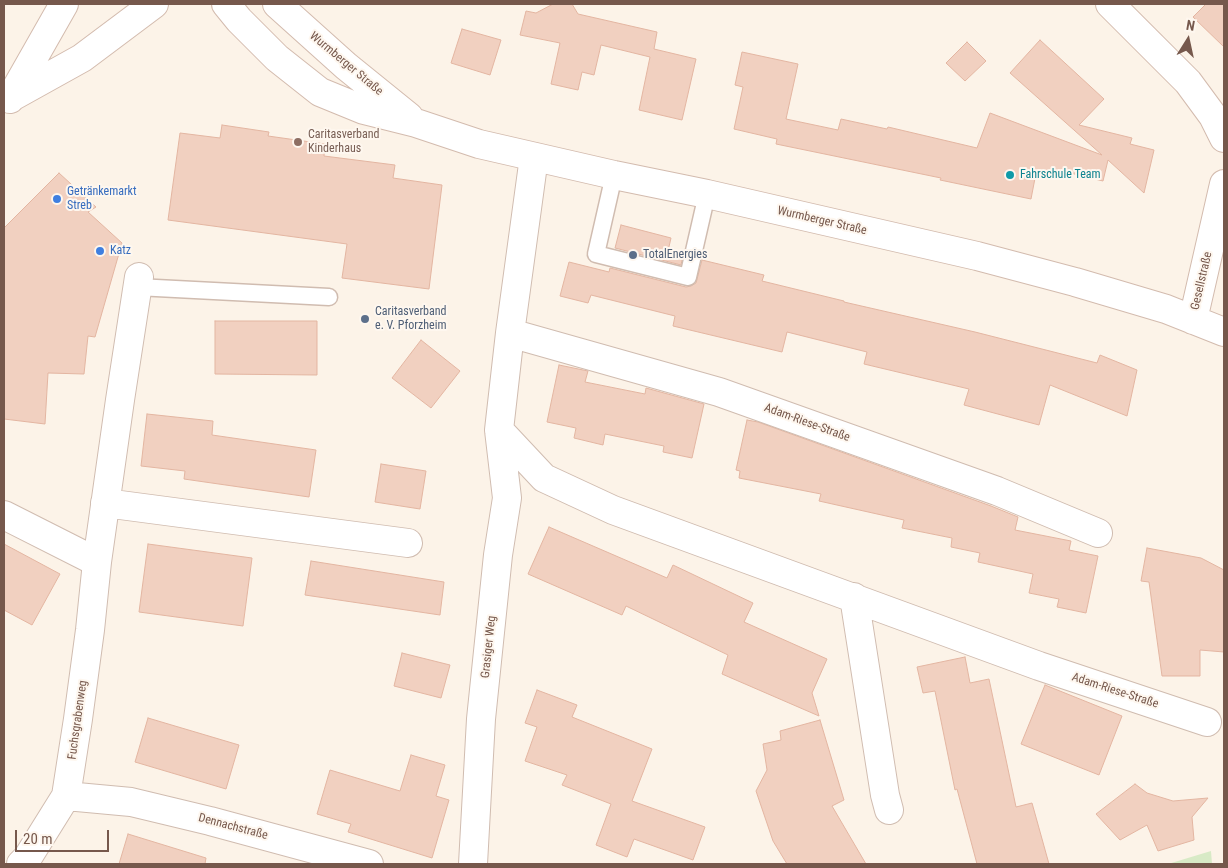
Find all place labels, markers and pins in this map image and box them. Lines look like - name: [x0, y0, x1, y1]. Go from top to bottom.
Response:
- place label: Caritasverband Kinderhaus: [308, 128, 380, 156]
- marker: Caritasverband Kinderhaus: [292, 136, 304, 148]
- place label: Fahrschule Team: [1020, 168, 1101, 182]
- marker: Fahrschule Team: [1004, 169, 1016, 181]
- place label: Getränkemarkt Streb: [67, 185, 137, 213]
- marker: Getränkemarkt Streb: [51, 193, 63, 205]
- place label: Katz: [110, 244, 131, 258]
- marker: Katz: [94, 245, 106, 257]
- place label: TotalEnergies: [643, 248, 707, 262]
- marker: TotalEnergies: [627, 249, 639, 261]
- place label: Caritasverband e. V. Pforzheim: [375, 305, 447, 333]
- marker: Caritasverband e. V. Pforzheim: [359, 313, 371, 325]

